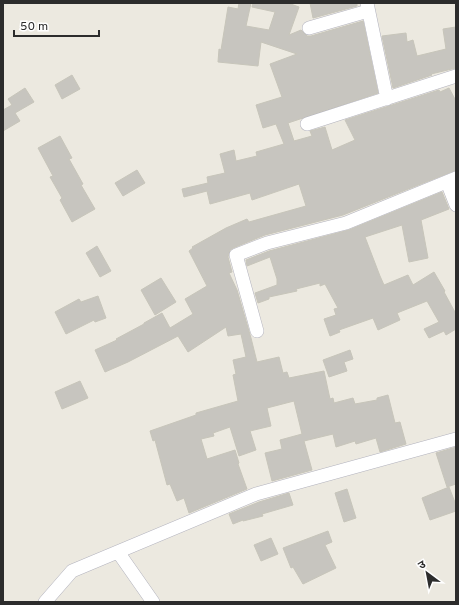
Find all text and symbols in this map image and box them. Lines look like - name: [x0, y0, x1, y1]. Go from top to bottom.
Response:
- scale bar: [14, 12, 99, 38]
- text: 50 m: [20, 19, 48, 35]
- north arrow: [407, 553, 447, 593]
- text: उ: [416, 557, 429, 573]

